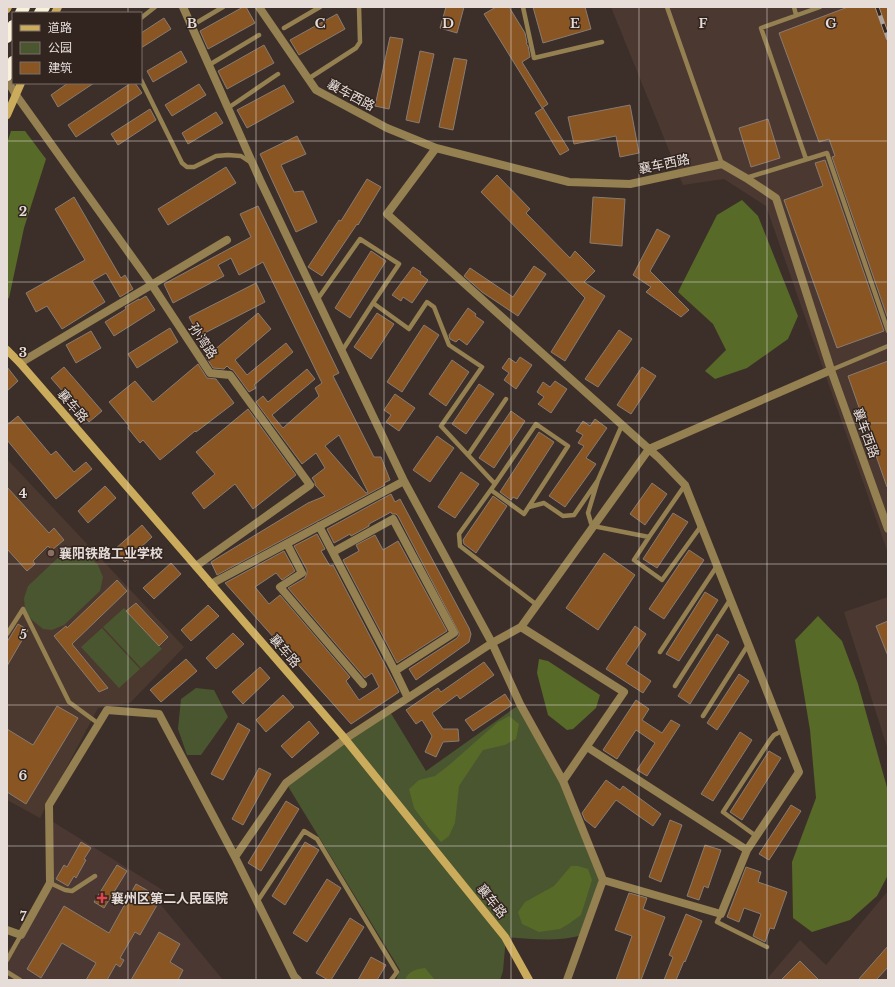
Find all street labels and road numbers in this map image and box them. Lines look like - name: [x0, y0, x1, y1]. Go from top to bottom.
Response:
- street label: 襄车西路: [324, 75, 378, 115]
- street label: 襄车西路: [637, 150, 691, 178]
- street label: 孙湾路: [185, 320, 221, 362]
- street label: 襄车路: [54, 386, 92, 426]
- street label: 襄车西路: [849, 406, 883, 460]
- street label: 襄车路: [266, 631, 304, 671]
- street label: 襄车路: [473, 880, 511, 922]

